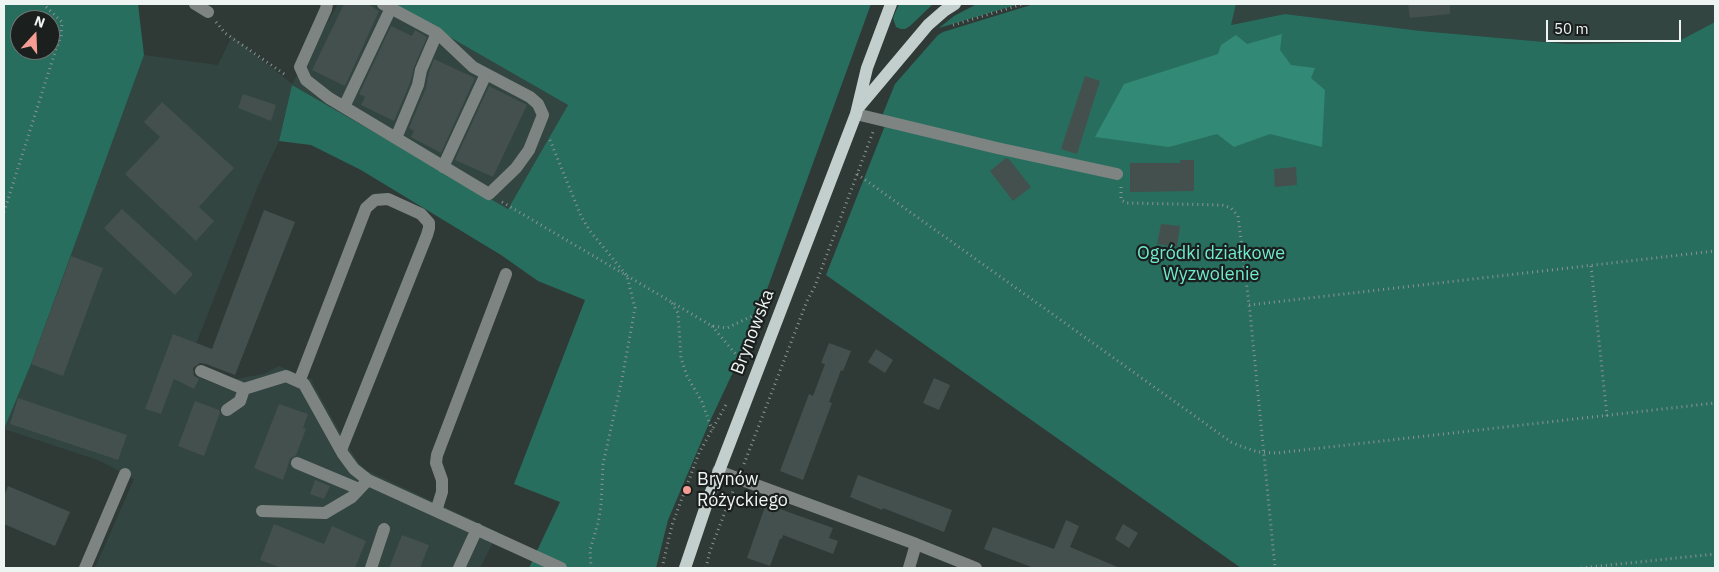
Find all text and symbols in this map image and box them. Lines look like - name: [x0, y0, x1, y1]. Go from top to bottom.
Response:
- north arrow: [10, 10, 60, 60]
- scale bar: [1549, 10, 1684, 42]
- text: N: [32, 12, 48, 32]
- text: 50 m: [1554, 19, 1589, 38]
- park label: Ogródki działkowe Wyzwolenie: [1137, 243, 1285, 286]
- street label: Brynowska: [727, 286, 779, 378]
- place label: Brynów Różyckiego: [697, 469, 788, 512]
- marker: Brynów Różyckiego: [681, 484, 693, 496]

